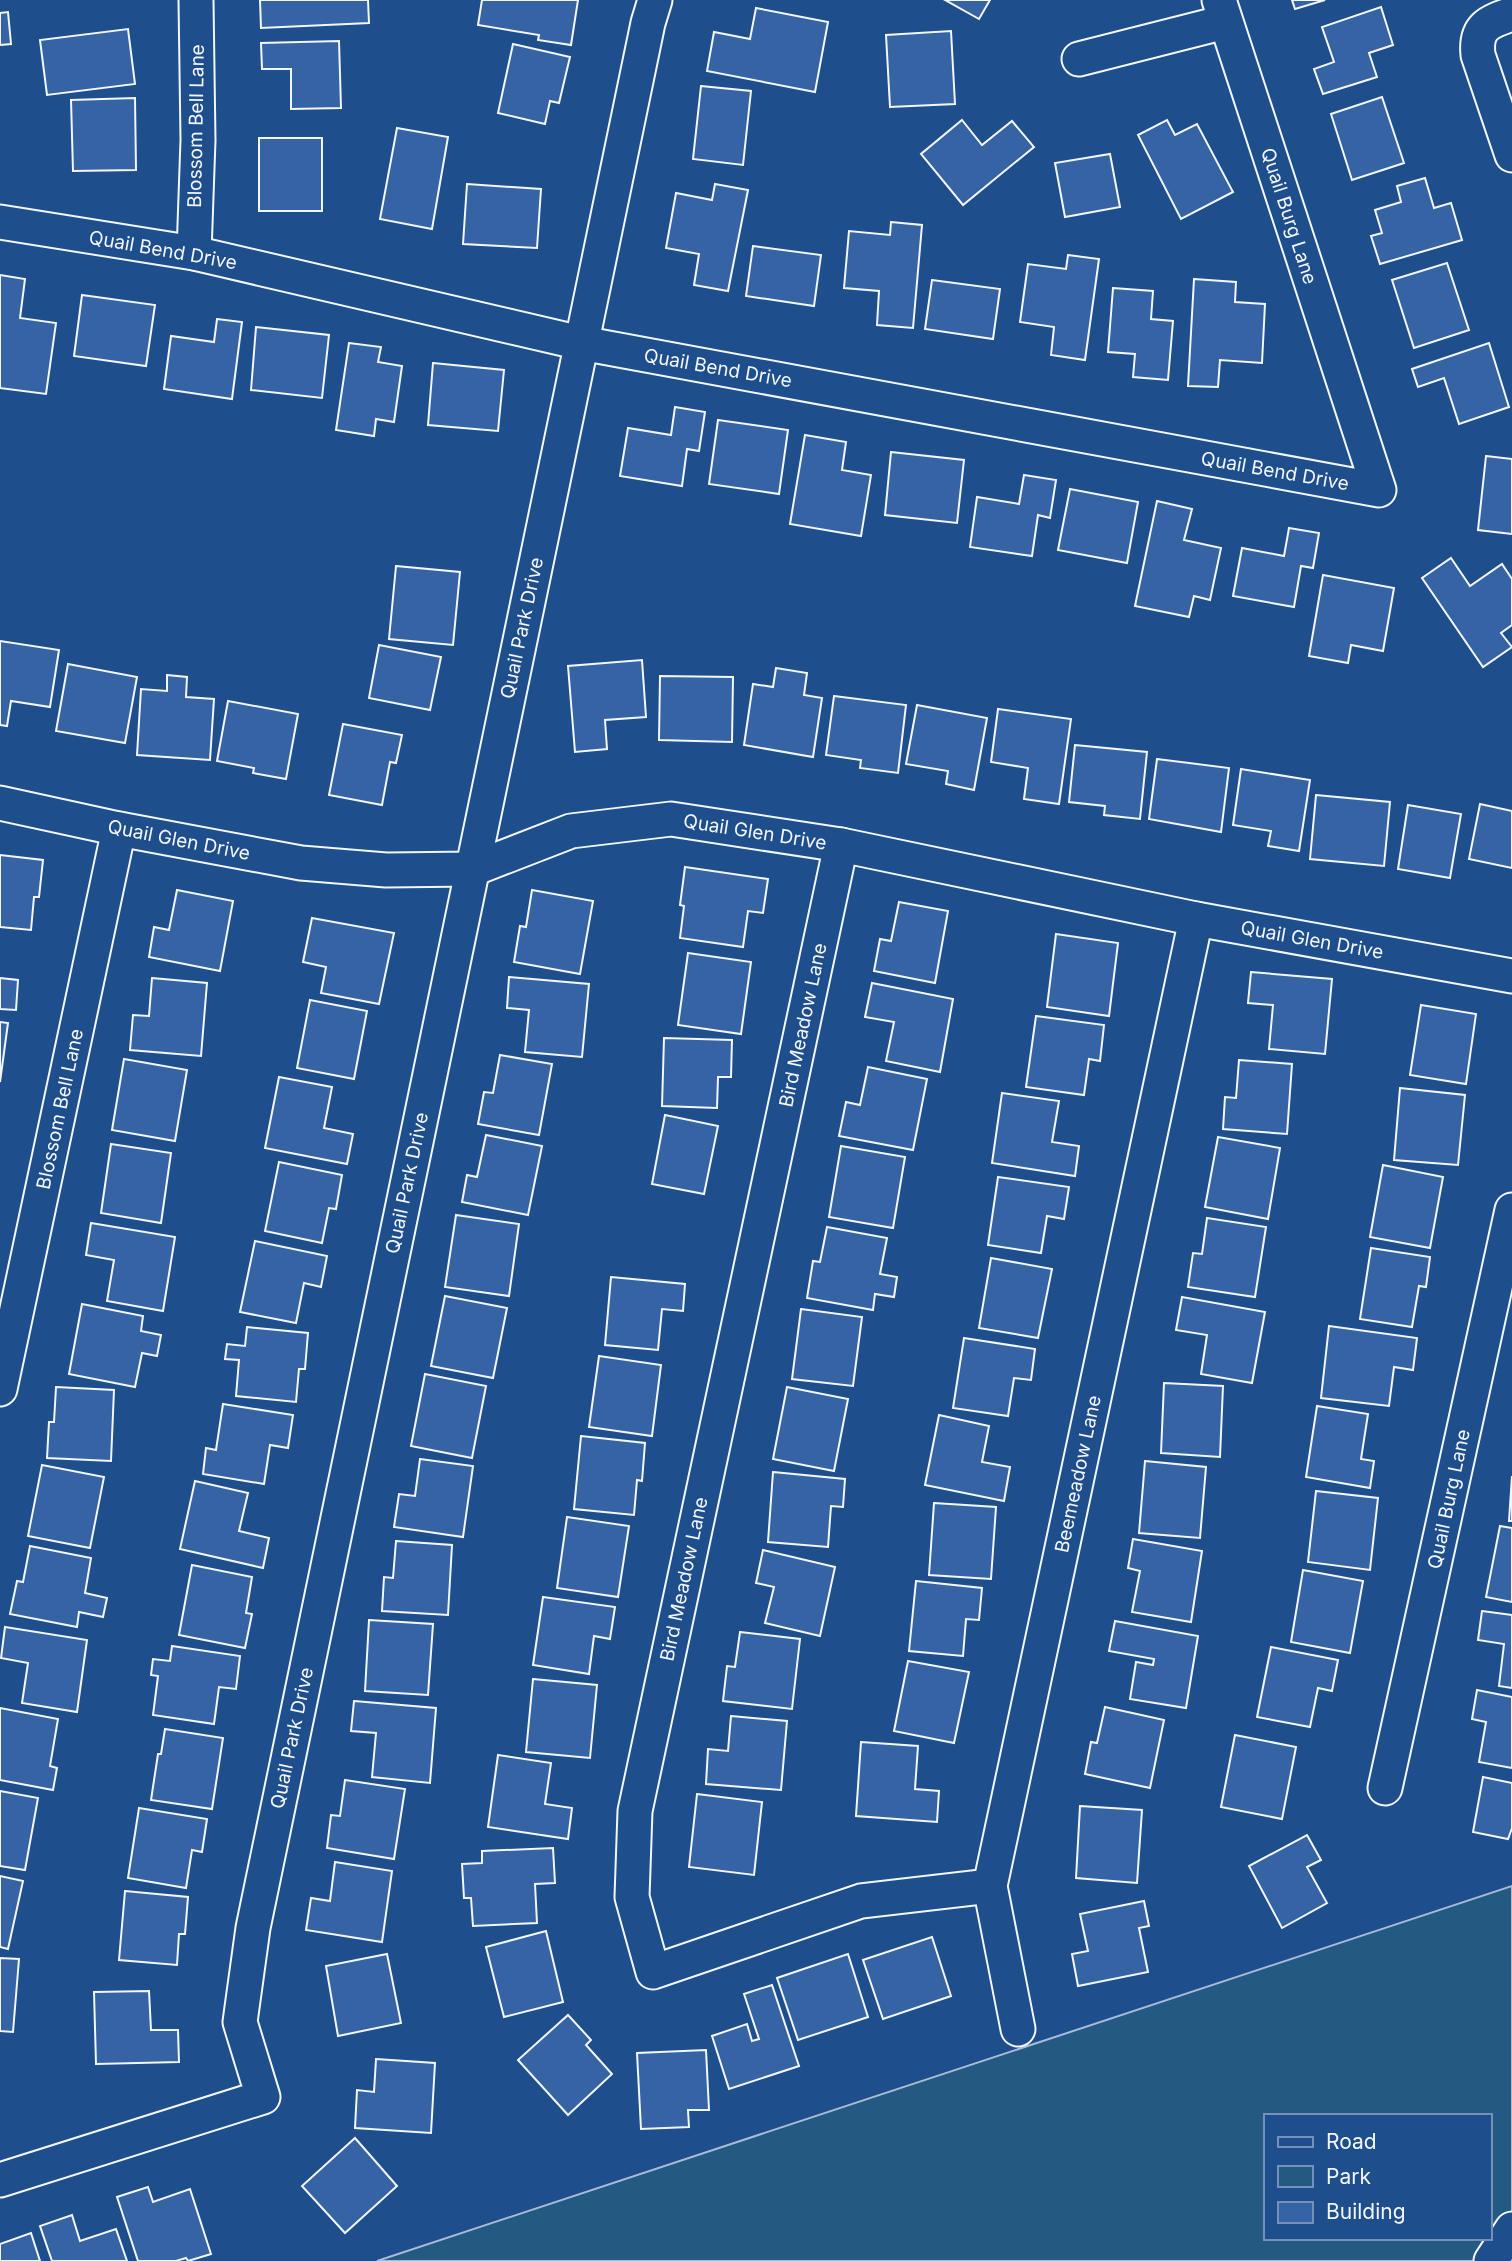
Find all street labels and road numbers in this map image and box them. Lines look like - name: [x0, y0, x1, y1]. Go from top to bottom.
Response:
- street label: Blossom Bell Lane: [183, 44, 209, 208]
- street label: Quail Burg Lane: [1256, 145, 1322, 287]
- street label: Quail Bend Drive: [87, 226, 239, 274]
- street label: Quail Bend Drive: [642, 344, 794, 392]
- street label: Quail Bend Drive: [1199, 447, 1351, 495]
- street label: Quail Park Drive: [496, 555, 548, 701]
- street label: Quail Glen Drive: [682, 809, 828, 855]
- street label: Quail Glen Drive: [106, 815, 252, 865]
- street label: Quail Glen Drive: [1239, 916, 1385, 964]
- street label: Bird Meadow Lane: [774, 941, 832, 1109]
- street label: Blossom Bell Lane: [32, 1027, 88, 1191]
- street label: Quail Park Drive: [381, 1110, 433, 1256]
- street label: Beemeadow Lane: [1050, 1393, 1106, 1555]
- street label: Quail Burg Lane: [1423, 1427, 1475, 1571]
- street label: Bird Meadow Lane: [655, 1495, 713, 1663]
- street label: Quail Park Drive: [266, 1665, 318, 1811]

